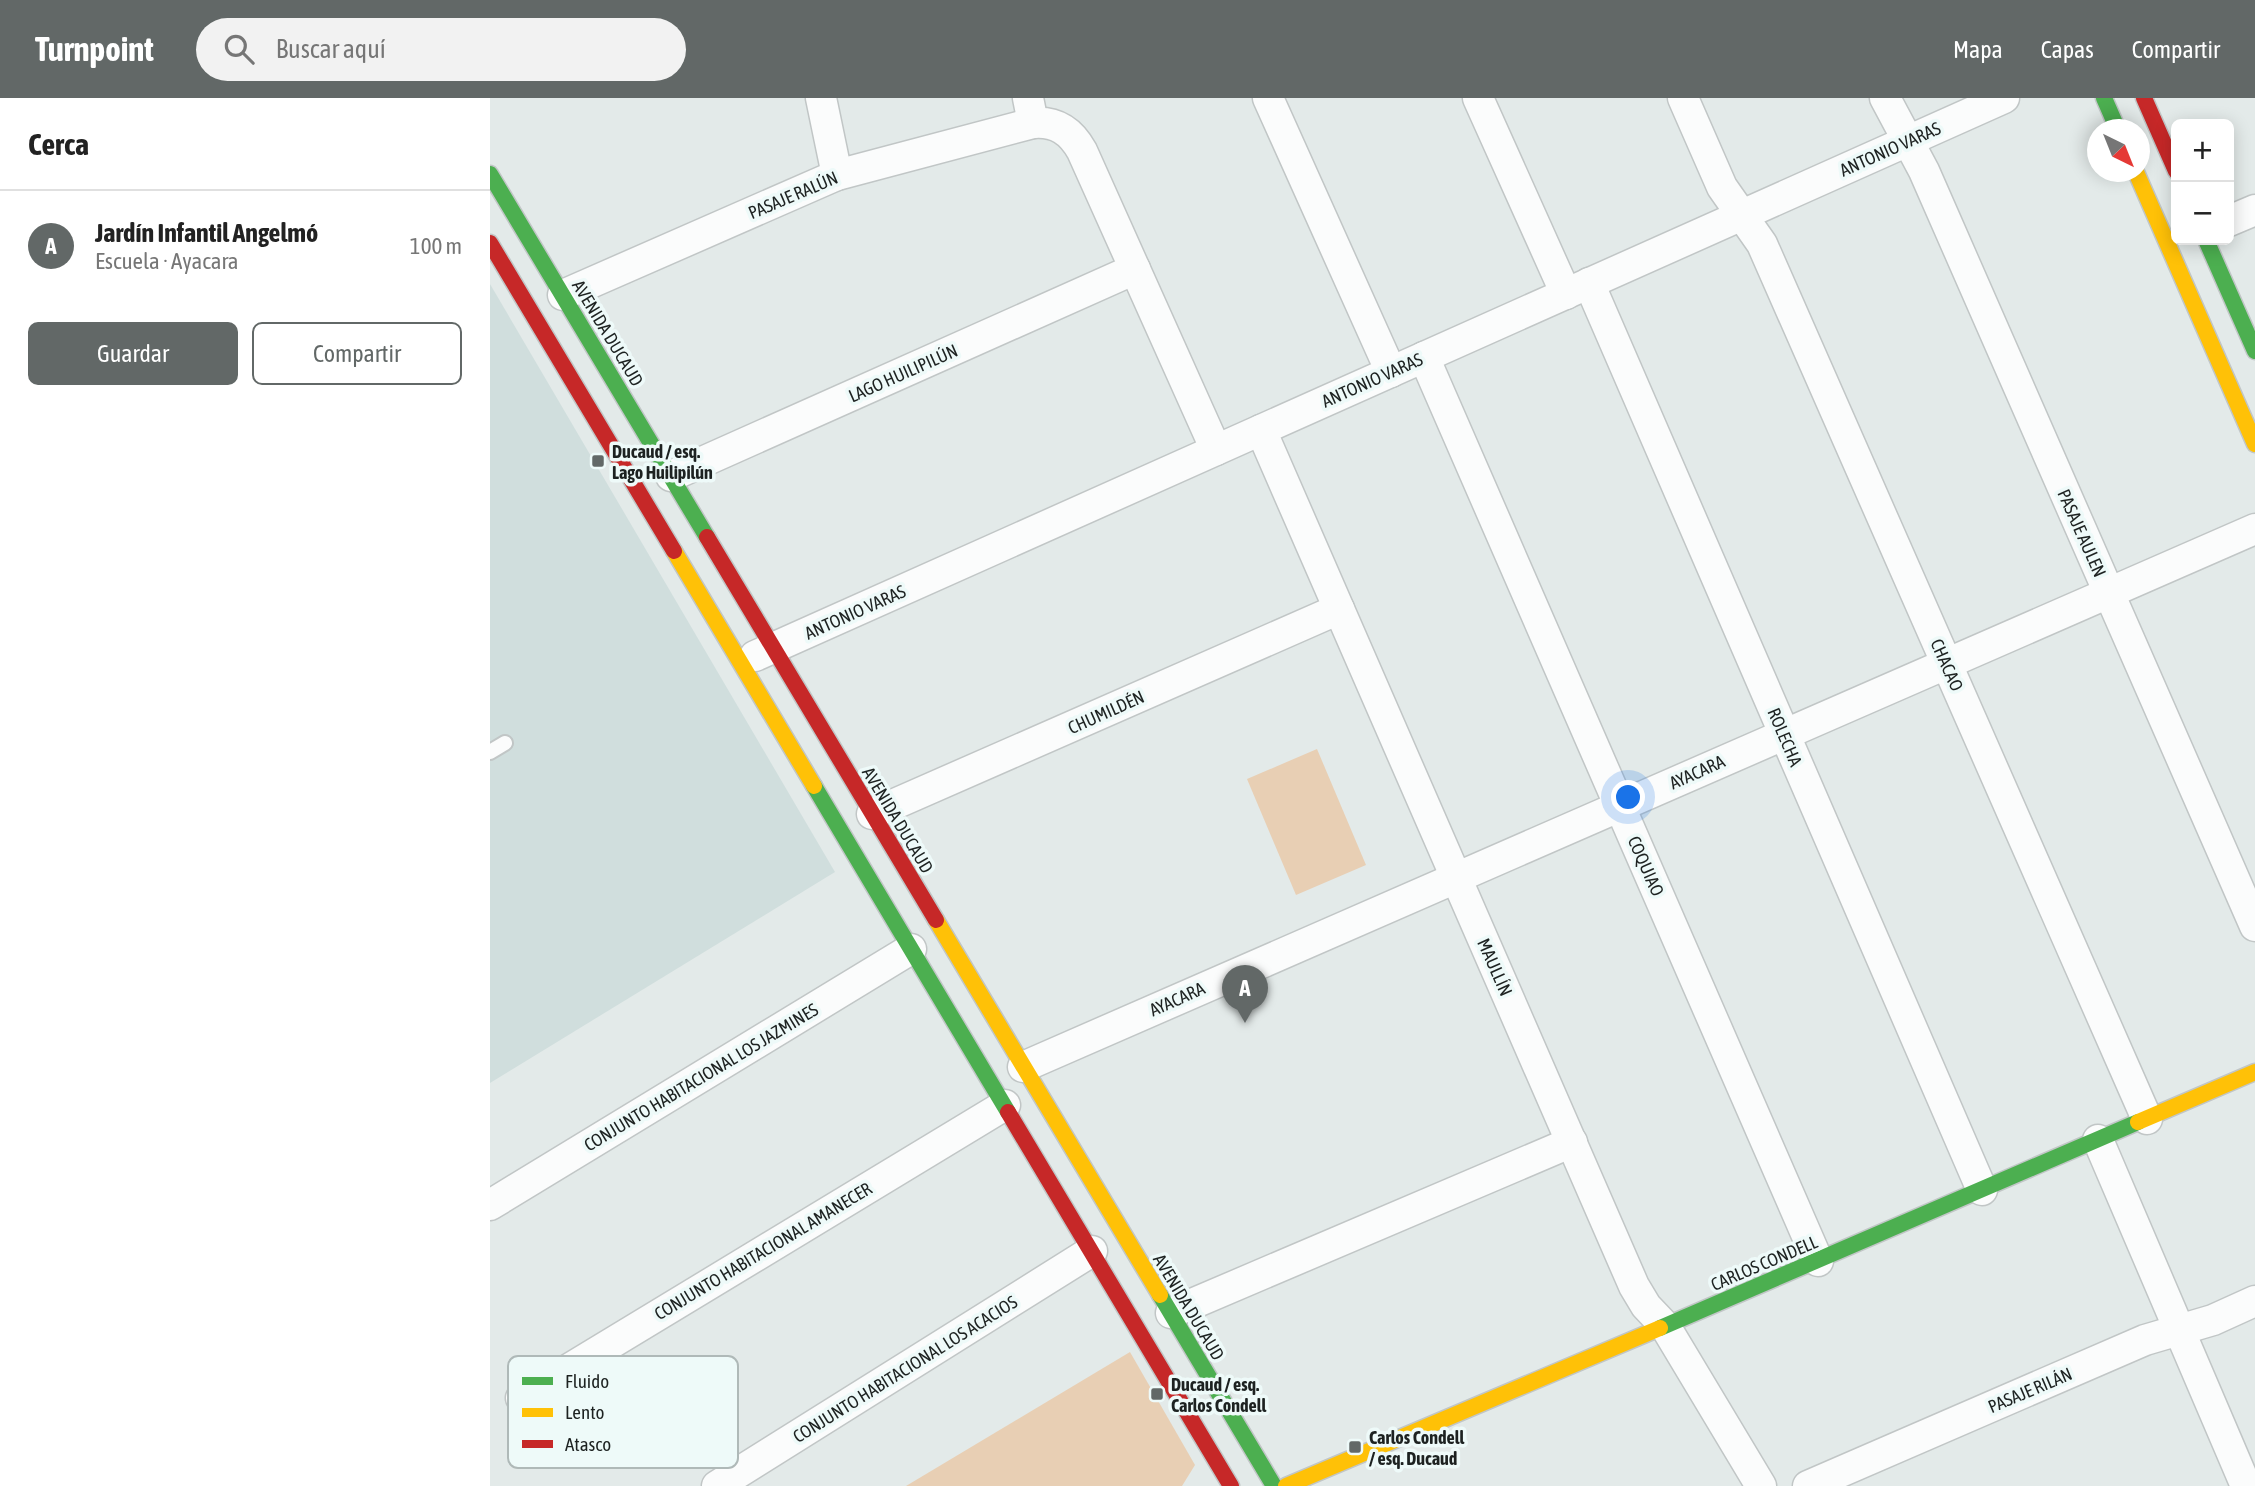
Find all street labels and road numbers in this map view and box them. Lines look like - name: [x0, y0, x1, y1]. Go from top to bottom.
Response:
- street label: ANTONIO VARAS: [1836, 117, 1944, 181]
- street label: PASAJE RALÚN: [745, 167, 841, 223]
- street label: AVENIDA DUCAUD: [568, 276, 648, 390]
- street label: LAGO HUILIPILÚN: [845, 340, 961, 406]
- street label: ANTONIO VARAS: [1318, 348, 1426, 412]
- street label: PASAJE AULEN: [2053, 486, 2111, 580]
- street label: ANTONIO VARAS: [801, 580, 909, 644]
- street label: CHACAO: [1926, 636, 1968, 694]
- street label: CHUMILDÉN: [1065, 686, 1147, 738]
- street label: ROLECHA: [1763, 705, 1807, 770]
- street label: AYACARA: [1666, 750, 1728, 794]
- street label: AVENIDA DUCAUD: [858, 763, 938, 877]
- street label: COQUIAO: [1624, 833, 1668, 899]
- street label: MAULLÍN: [1473, 935, 1517, 999]
- street label: AYACARA: [1146, 977, 1208, 1021]
- street label: CONJUNTO HABITACIONAL LOS JAZMINES: [580, 998, 822, 1155]
- street label: CONJUNTO HABITACIONAL AMANECER: [651, 1178, 875, 1324]
- street label: CARLOS CONDELL: [1708, 1231, 1820, 1295]
- street label: AVENIDA DUCAUD: [1149, 1250, 1229, 1364]
- street label: CONJUNTO HABITACIONAL LOS ACACIOS: [789, 1291, 1021, 1447]
- street label: PASAJE RILÁN: [1985, 1363, 2075, 1417]

